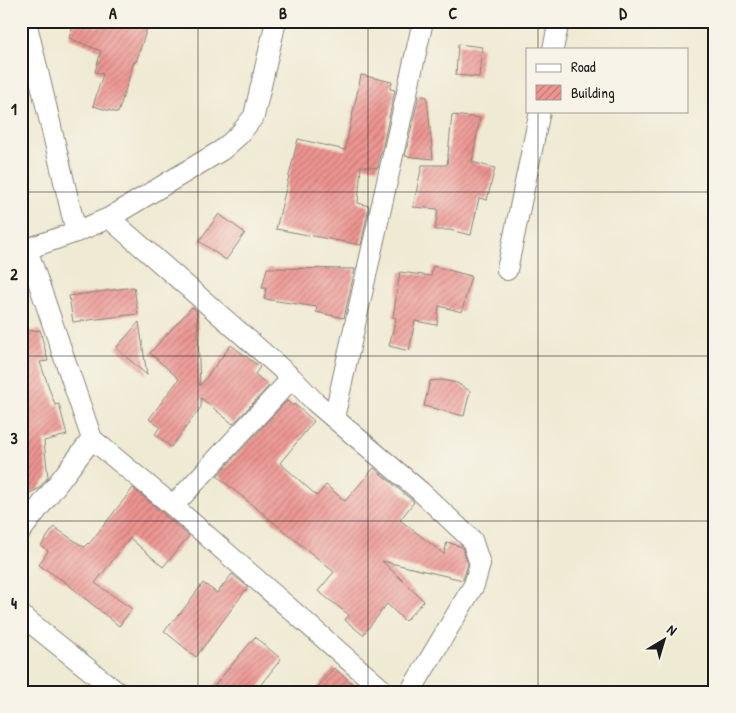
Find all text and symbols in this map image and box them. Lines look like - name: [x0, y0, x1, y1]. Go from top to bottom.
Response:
- text: A: [109, 2, 117, 24]
- text: B: [279, 2, 287, 24]
- text: C: [449, 2, 458, 24]
- text: D: [619, 2, 627, 24]
- legend: [526, 48, 688, 112]
- text: Road: [571, 56, 596, 77]
- text: Building: [571, 82, 615, 103]
- text: 1: [11, 98, 17, 120]
- text: 2: [10, 263, 18, 285]
- text: 3: [10, 427, 18, 449]
- text: 4: [11, 592, 17, 614]
- north arrow: [638, 616, 688, 666]
- text: N: [664, 620, 682, 639]

